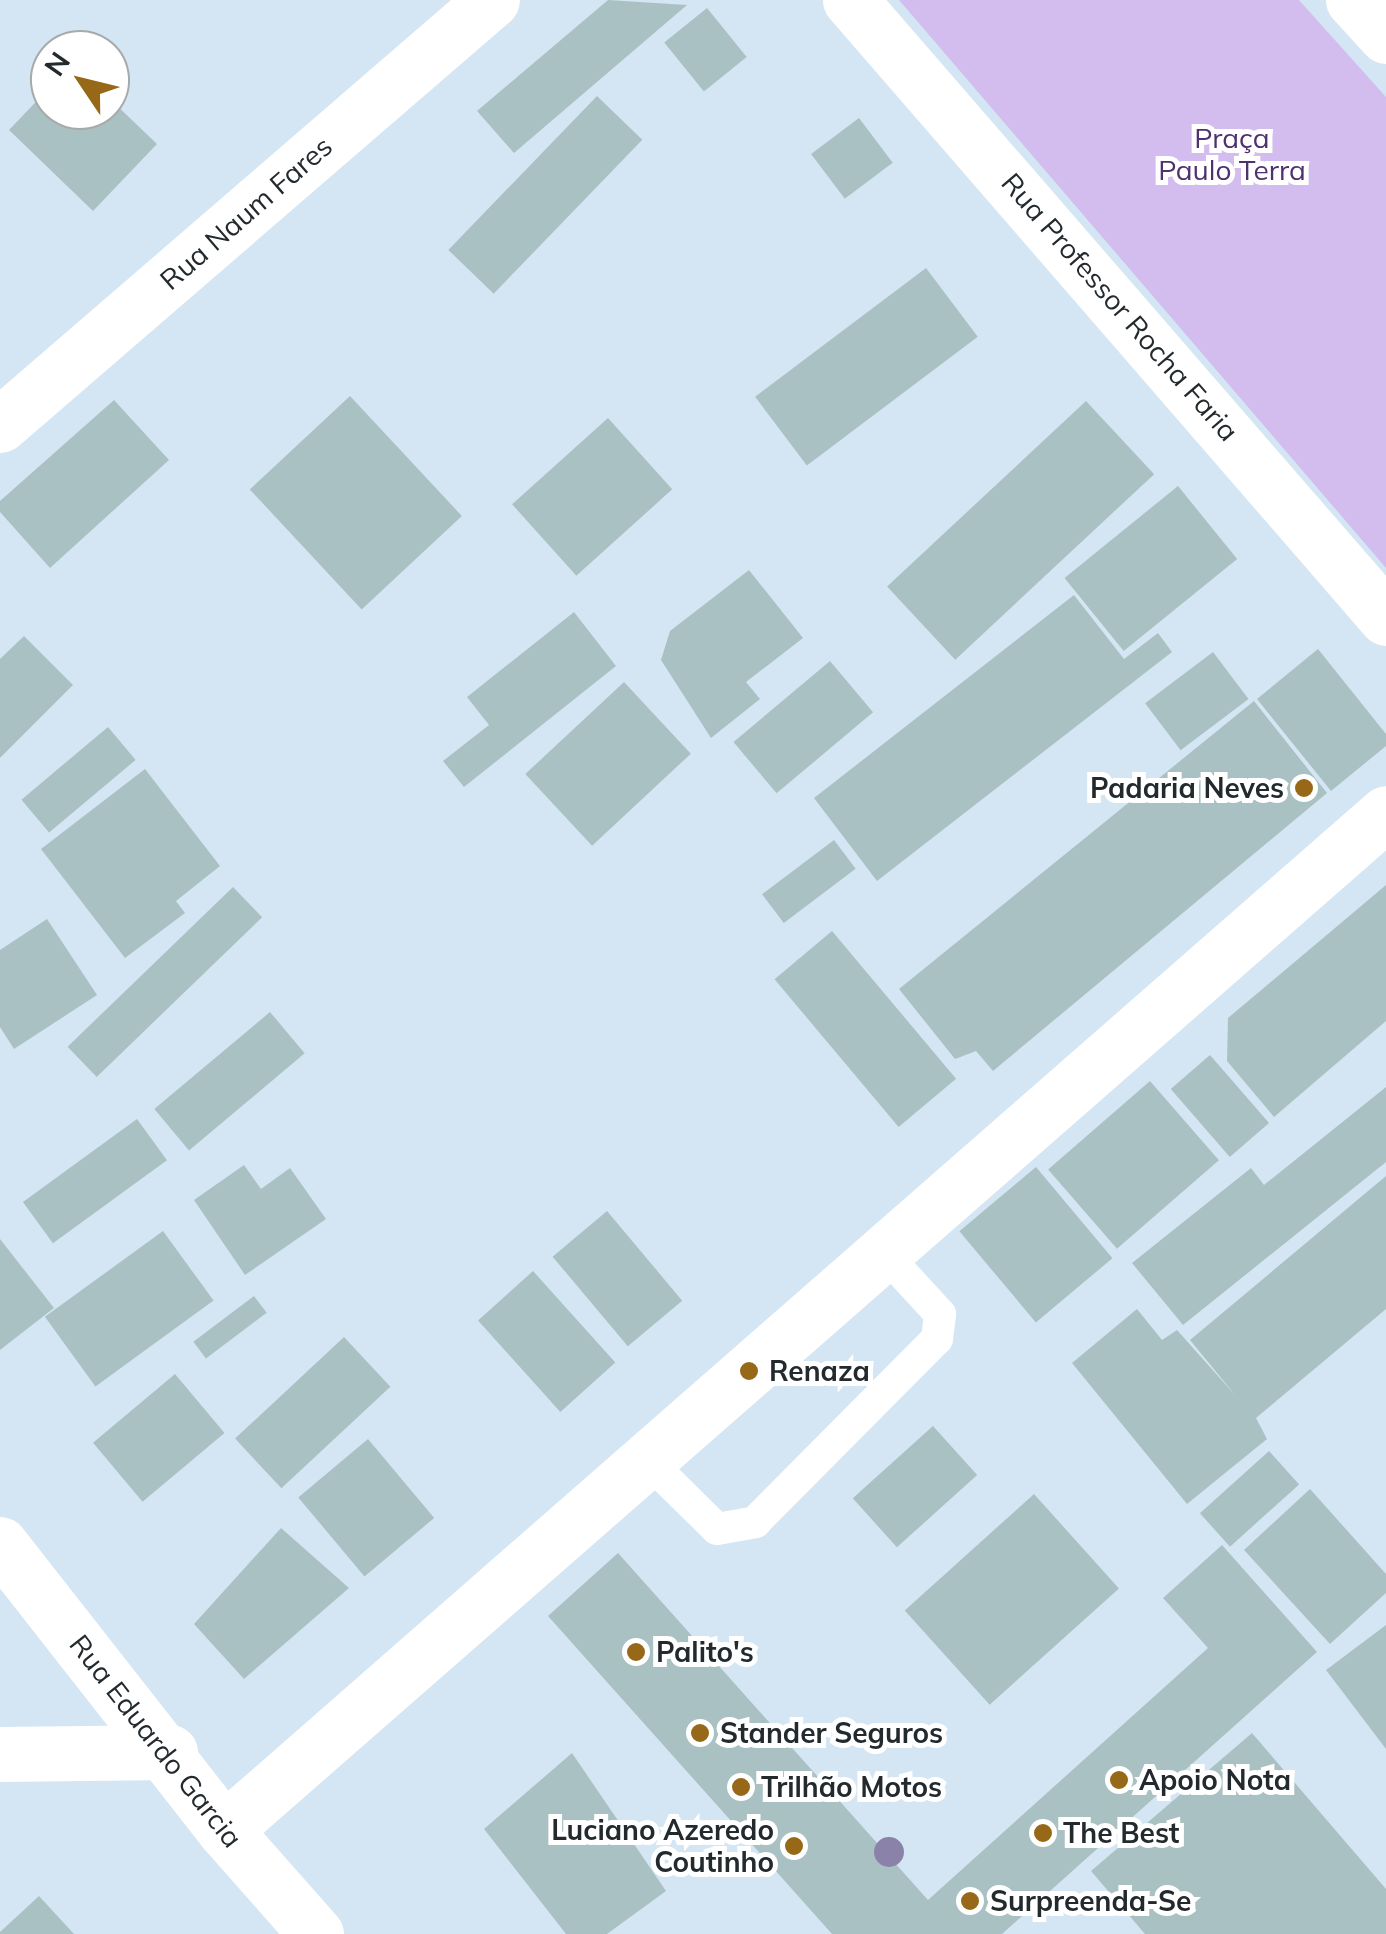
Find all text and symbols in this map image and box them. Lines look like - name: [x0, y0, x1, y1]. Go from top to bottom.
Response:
- north arrow: [30, 30, 130, 130]
- text: N: [36, 45, 77, 82]
- park label: Praça Paulo Terra: [1158, 121, 1306, 187]
- street label: Rua Naum Fares: [153, 129, 339, 297]
- street label: Rua Professor Rocha Faria: [994, 166, 1246, 448]
- place label: Padaria Neves: [1090, 771, 1284, 805]
- marker: Padaria Neves: [1293, 777, 1315, 799]
- place label: Renaza: [769, 1354, 870, 1388]
- marker: Renaza: [738, 1360, 760, 1382]
- street label: Rua Eduardo Garcia: [63, 1628, 249, 1854]
- place label: Palito's: [656, 1635, 754, 1669]
- marker: Palito's: [625, 1641, 647, 1663]
- place label: Stander Seguros: [720, 1716, 943, 1750]
- marker: Stander Seguros: [689, 1722, 711, 1744]
- place label: Apoio Nota: [1139, 1763, 1291, 1797]
- marker: Apoio Nota: [1108, 1769, 1130, 1791]
- place label: Trilhão Motos: [761, 1770, 942, 1804]
- marker: Trilhão Motos: [730, 1776, 752, 1798]
- place label: Luciano Azeredo Coutinho: [551, 1813, 774, 1879]
- place label: The Best: [1063, 1816, 1179, 1850]
- marker: The Best: [1032, 1822, 1054, 1844]
- marker: Luciano Azeredo Coutinho: [783, 1835, 805, 1857]
- place label: Surpreenda-Se: [990, 1884, 1191, 1918]
- marker: Surpreenda-Se: [959, 1890, 981, 1912]

